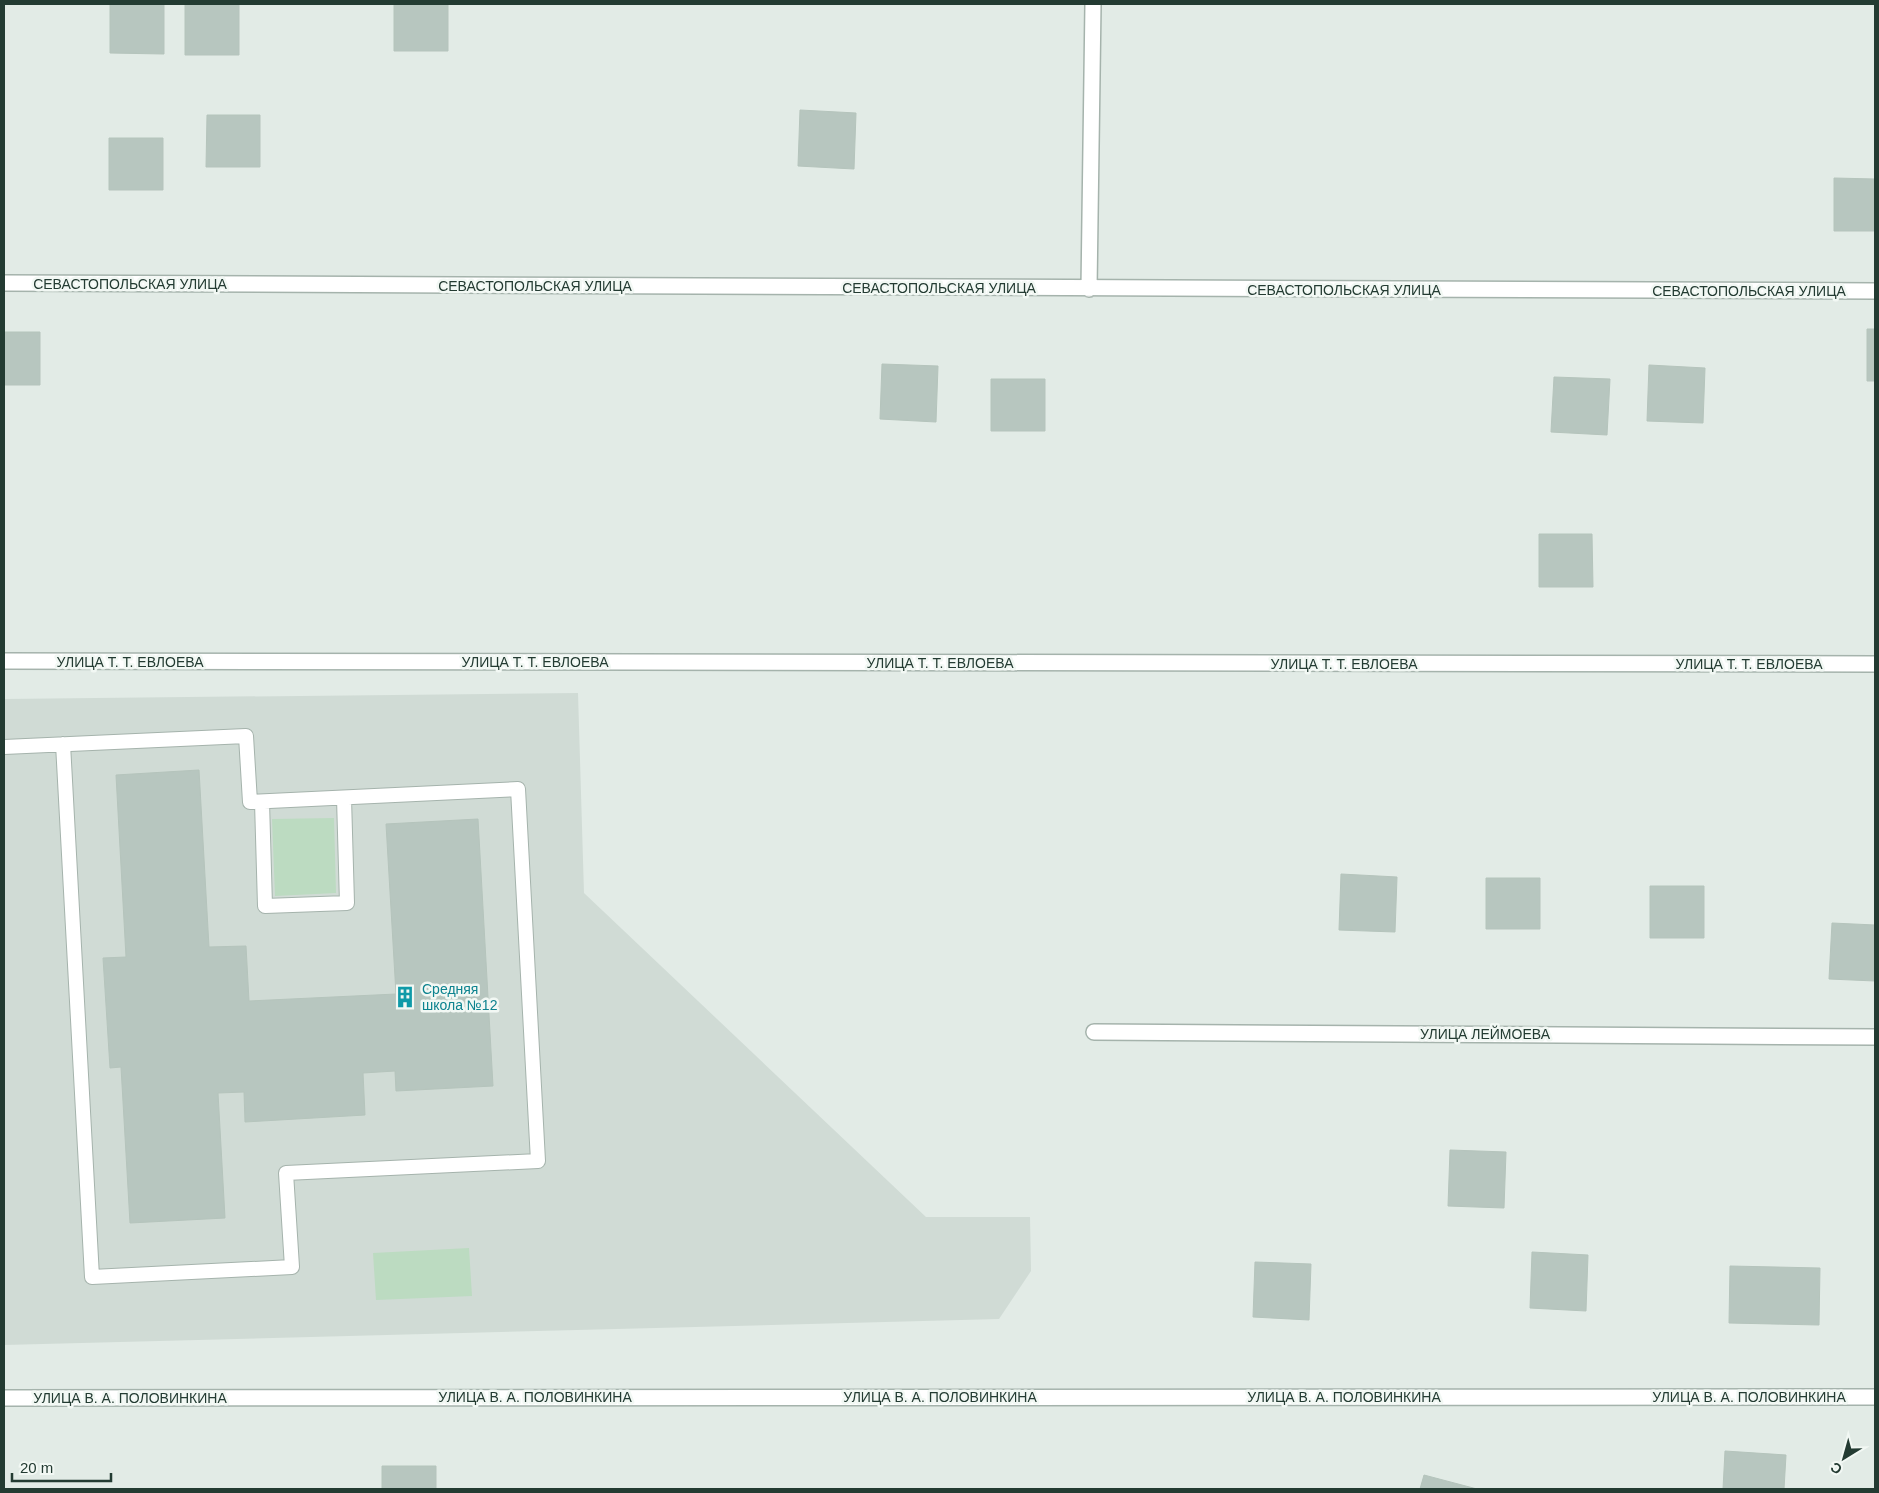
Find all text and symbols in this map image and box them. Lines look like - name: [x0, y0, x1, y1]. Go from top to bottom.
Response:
- street label: СЕВАСТОПОЛЬСКАЯ УЛИЦА: [33, 276, 227, 292]
- street label: СЕВАСТОПОЛЬСКАЯ УЛИЦА: [438, 278, 632, 294]
- street label: СЕВАСТОПОЛЬСКАЯ УЛИЦА: [842, 280, 1036, 296]
- street label: СЕВАСТОПОЛЬСКАЯ УЛИЦА: [1247, 282, 1441, 298]
- street label: СЕВАСТОПОЛЬСКАЯ УЛИЦА: [1652, 283, 1846, 299]
- street label: УЛИЦА Т. Т. ЕВЛОЕВА: [57, 654, 204, 670]
- street label: УЛИЦА Т. Т. ЕВЛОЕВА: [462, 654, 609, 670]
- street label: УЛИЦА Т. Т. ЕВЛОЕВА: [867, 655, 1014, 671]
- street label: УЛИЦА Т. Т. ЕВЛОЕВА: [1271, 656, 1418, 672]
- street label: УЛИЦА Т. Т. ЕВЛОЕВА: [1676, 656, 1823, 672]
- place label: Средняя школа №12: [422, 981, 498, 1013]
- building icon: Средняя школа №12: [392, 984, 418, 1010]
- street label: УЛИЦА ЛЕЙМОЕВА: [1420, 1025, 1551, 1042]
- street label: УЛИЦА В. А. ПОЛОВИНКИНА: [438, 1389, 632, 1405]
- street label: УЛИЦА В. А. ПОЛОВИНКИНА: [843, 1389, 1037, 1405]
- street label: УЛИЦА В. А. ПОЛОВИНКИНА: [1247, 1389, 1441, 1405]
- street label: УЛИЦА В. А. ПОЛОВИНКИНА: [1652, 1389, 1846, 1405]
- street label: УЛИЦА В. А. ПОЛОВИНКИНА: [33, 1390, 227, 1406]
- north arrow: [1819, 1433, 1869, 1483]
- scale bar: [12, 1450, 111, 1482]
- text: 20 m: [20, 1459, 53, 1476]
- text: С: [1827, 1459, 1845, 1478]

